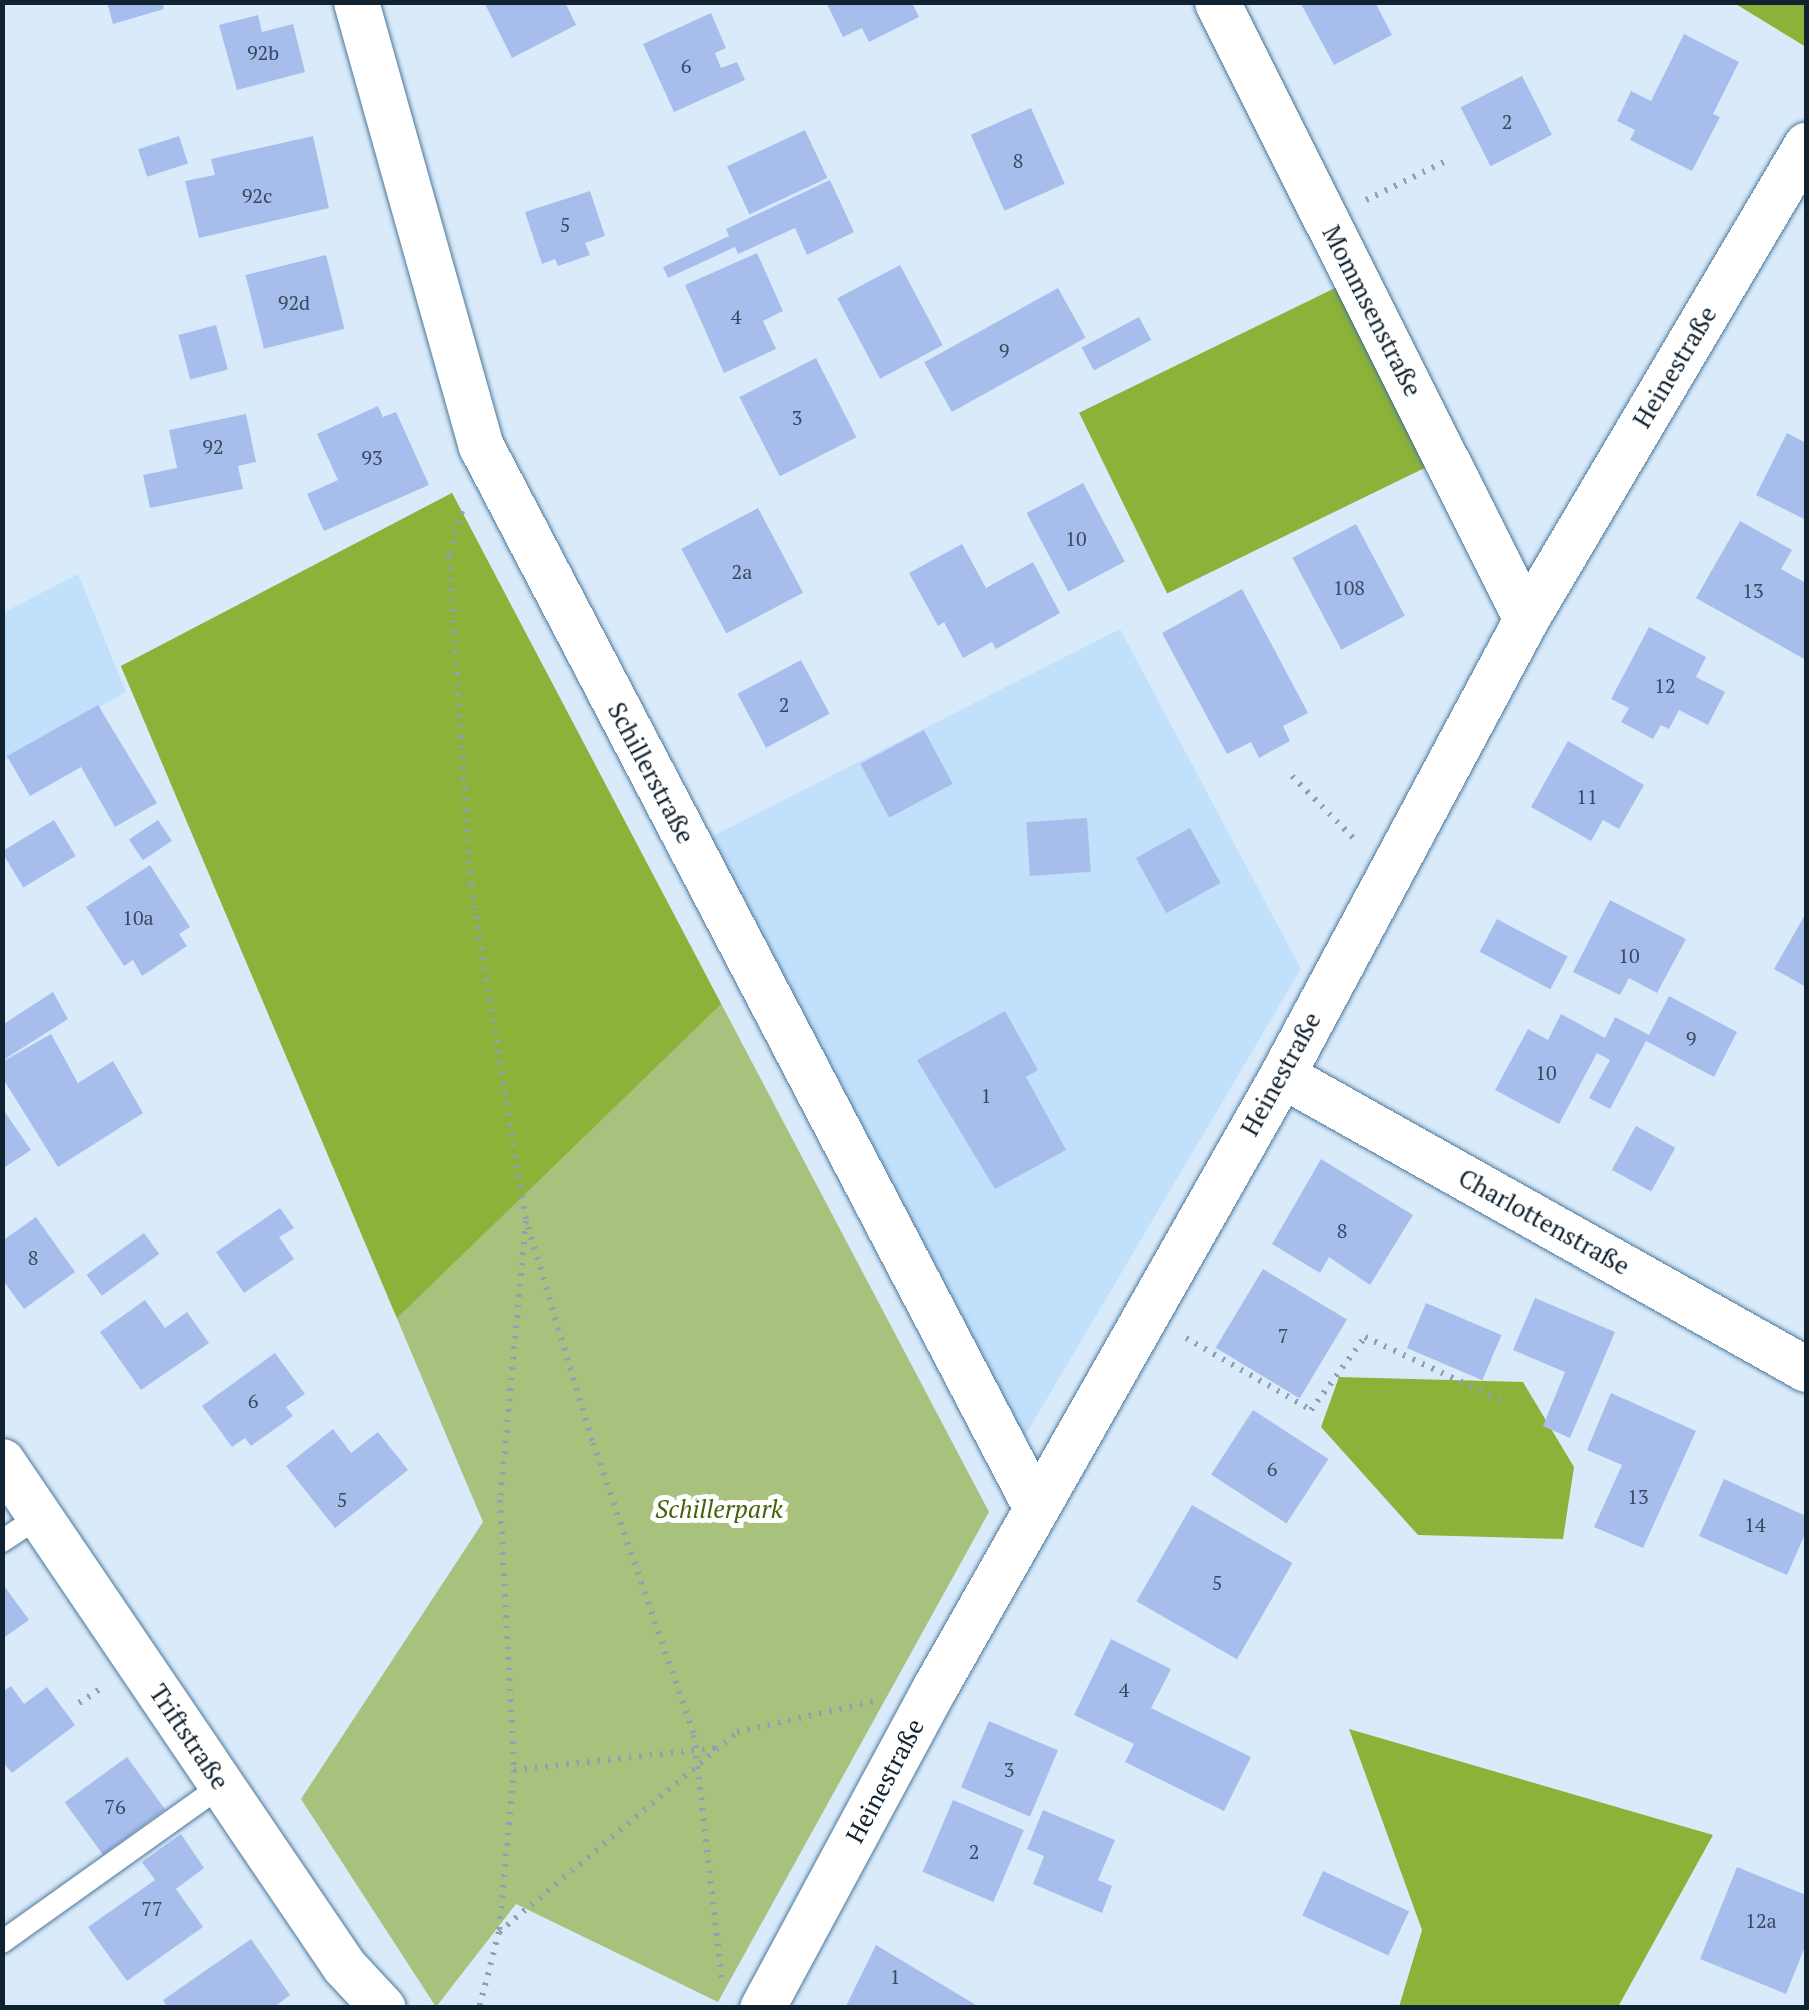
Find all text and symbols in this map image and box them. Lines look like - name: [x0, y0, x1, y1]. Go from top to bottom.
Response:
- house number: 92b: [247, 40, 279, 64]
- house number: 6: [681, 53, 691, 77]
- house number: 2: [1502, 109, 1512, 133]
- house number: 8: [1013, 148, 1023, 172]
- house number: 92c: [242, 183, 272, 207]
- house number: 5: [560, 212, 570, 236]
- street label: Mommsenstraße: [1316, 221, 1428, 401]
- house number: 92d: [278, 290, 310, 314]
- street label: Heinestraße: [1627, 301, 1723, 433]
- house number: 4: [731, 304, 741, 328]
- house number: 9: [999, 338, 1009, 362]
- house number: 3: [792, 405, 802, 429]
- house number: 92: [202, 434, 224, 458]
- house number: 93: [361, 445, 383, 469]
- house number: 10: [1065, 526, 1087, 550]
- house number: 2a: [732, 559, 752, 583]
- house number: 108: [1333, 575, 1365, 599]
- house number: 13: [1742, 578, 1764, 602]
- house number: 12: [1654, 673, 1676, 697]
- house number: 2: [779, 692, 789, 716]
- street label: Schillerstraße: [601, 697, 701, 849]
- house number: 11: [1576, 784, 1598, 808]
- house number: 10a: [122, 905, 154, 929]
- house number: 10: [1618, 943, 1640, 967]
- street label: Heinestraße: [1235, 1007, 1327, 1141]
- house number: 9: [1686, 1026, 1696, 1050]
- house number: 10: [1535, 1060, 1557, 1084]
- house number: 1: [981, 1083, 991, 1107]
- street label: Charlottenstraße: [1453, 1163, 1635, 1281]
- house number: 8: [1337, 1218, 1347, 1242]
- house number: 8: [28, 1245, 38, 1269]
- house number: 7: [1278, 1323, 1288, 1347]
- house number: 6: [248, 1388, 258, 1412]
- house number: 6: [1267, 1456, 1277, 1480]
- house number: 13: [1627, 1484, 1649, 1508]
- house number: 5: [337, 1487, 347, 1511]
- park label: Schillerpark: [655, 1494, 783, 1524]
- house number: 14: [1744, 1512, 1766, 1536]
- house number: 5: [1212, 1570, 1222, 1594]
- house number: 4: [1119, 1677, 1129, 1701]
- street label: Triftstraße: [143, 1679, 235, 1795]
- street label: Heinestraße: [840, 1714, 930, 1848]
- house number: 3: [1004, 1757, 1014, 1781]
- house number: 76: [104, 1794, 126, 1818]
- house number: 2: [969, 1839, 979, 1863]
- house number: 77: [141, 1896, 163, 1920]
- house number: 12a: [1745, 1908, 1777, 1932]
- house number: 1: [890, 1964, 900, 1988]

